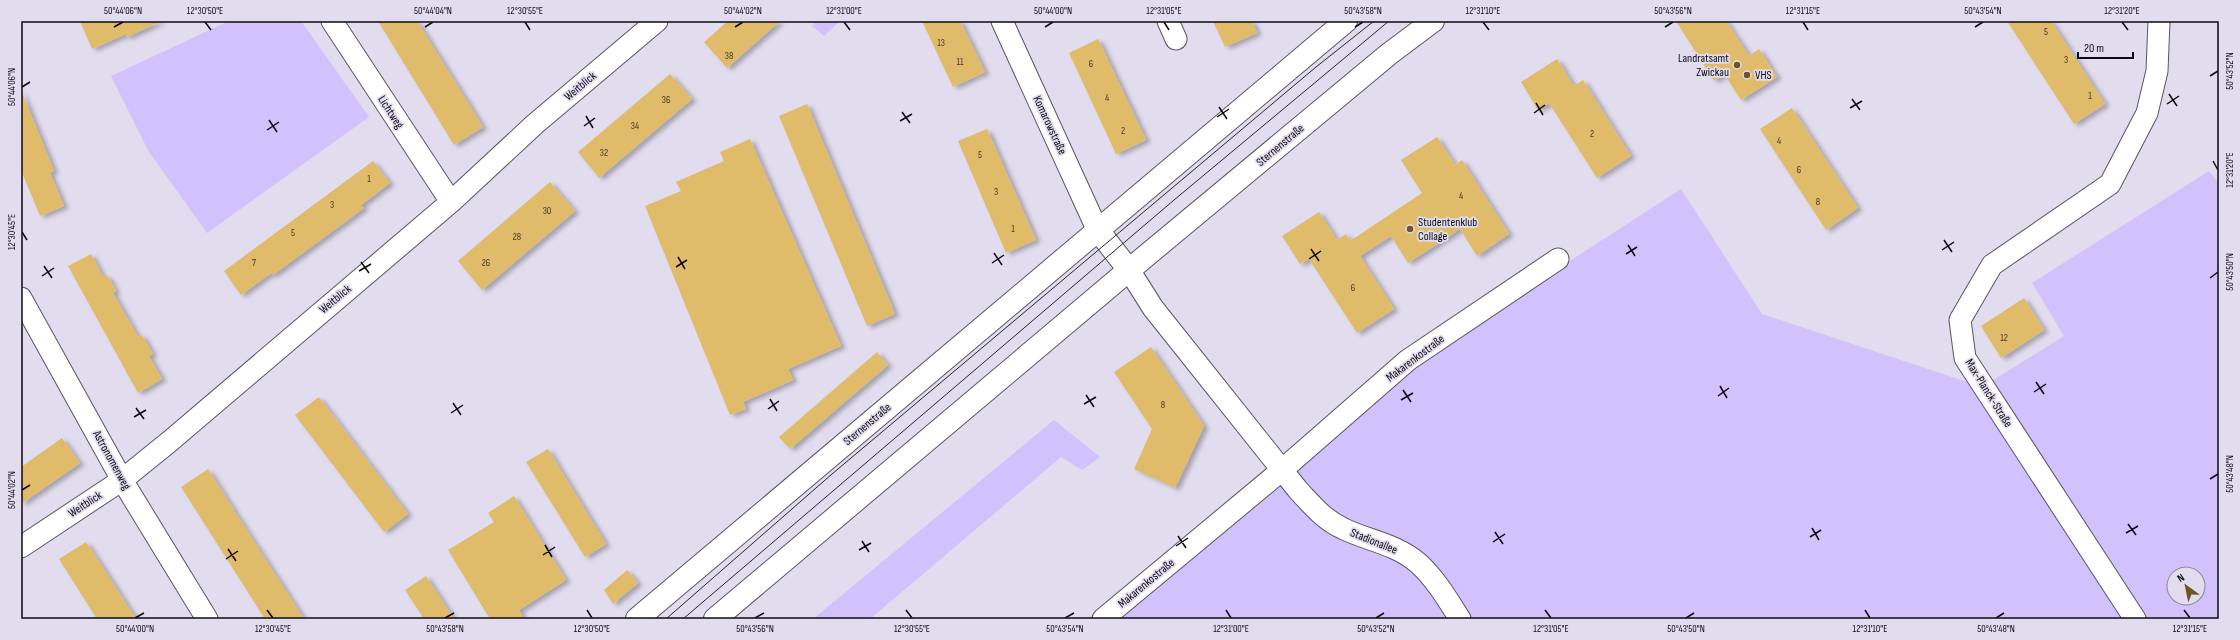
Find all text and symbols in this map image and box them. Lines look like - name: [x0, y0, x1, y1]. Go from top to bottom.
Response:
- text: 50°44'06"N: [104, 5, 142, 17]
- text: 12°30'50"E: [187, 5, 223, 17]
- text: 50°44'04"N: [414, 5, 452, 17]
- text: 12°30'55"E: [507, 5, 543, 17]
- text: 50°44'02"N: [724, 5, 762, 17]
- text: 12°31'00"E: [826, 5, 862, 17]
- text: 50°44'00"N: [1034, 5, 1072, 17]
- text: 12°31'05"E: [1146, 5, 1182, 17]
- text: 50°43'58"N: [1344, 5, 1382, 17]
- text: 12°31'10"E: [1466, 5, 1500, 17]
- text: 50°43'56"N: [1654, 5, 1692, 17]
- text: 12°31'15"E: [1786, 5, 1820, 17]
- text: 50°43'54"N: [1964, 5, 2002, 17]
- text: 12°31'20"E: [2104, 5, 2140, 17]
- house number: 5: [2044, 26, 2048, 38]
- scale bar: [2078, 34, 2133, 60]
- house number: 13: [937, 37, 945, 49]
- text: 20 m: [2084, 41, 2104, 56]
- house number: 38: [725, 50, 733, 62]
- place label: Landratsamt Zwickau: [1678, 51, 1729, 80]
- text: 50°43'52"N: [2224, 52, 2236, 90]
- house number: 3: [2064, 54, 2068, 66]
- house number: 11: [957, 56, 964, 68]
- house number: 6: [1089, 58, 1093, 70]
- marker: Landratsamt Zwickau: [1732, 60, 1742, 70]
- text: 50°44'06"N: [6, 68, 18, 106]
- street label: Weitblick: [561, 68, 600, 104]
- place label: VHS: [1755, 68, 1772, 83]
- marker: VHS: [1742, 70, 1752, 80]
- house number: 1: [2088, 90, 2092, 102]
- house number: 4: [1105, 92, 1109, 104]
- street label: Lichtweg: [374, 93, 407, 132]
- street label: Komarowstraße: [1029, 93, 1070, 157]
- house number: 36: [662, 94, 670, 106]
- house number: 34: [631, 120, 639, 132]
- street label: Sternenstraße: [1253, 121, 1307, 170]
- house number: 2: [1121, 125, 1125, 137]
- house number: 2: [1590, 128, 1594, 140]
- house number: 4: [1777, 135, 1781, 147]
- house number: 32: [600, 147, 608, 159]
- house number: 5: [978, 149, 982, 161]
- text: 12°31'20"E: [2224, 152, 2236, 188]
- house number: 6: [1797, 164, 1801, 176]
- house number: 1: [367, 173, 371, 185]
- house number: 3: [994, 186, 998, 198]
- house number: 4: [1459, 190, 1463, 202]
- house number: 8: [1816, 196, 1820, 208]
- house number: 3: [330, 199, 334, 211]
- house number: 30: [543, 205, 551, 217]
- text: 12°30'45"E: [6, 214, 18, 250]
- place label: Studentenklub Collage: [1418, 215, 1477, 244]
- house number: 1: [1011, 223, 1015, 235]
- marker: Studentenklub Collage: [1405, 224, 1415, 234]
- house number: 5: [291, 227, 295, 239]
- house number: 28: [513, 231, 521, 243]
- text: 50°43'50"N: [2224, 253, 2236, 291]
- house number: 7: [252, 257, 256, 269]
- house number: 26: [482, 257, 490, 269]
- street label: Weitblick: [316, 281, 355, 317]
- house number: 6: [1351, 282, 1355, 294]
- street label: Makarenkostraße: [1383, 331, 1448, 385]
- house number: 12: [2000, 332, 2008, 344]
- street label: Max-Planck-Straße: [1962, 356, 2016, 430]
- house number: 8: [1161, 399, 1165, 411]
- street label: Sternenstraße: [840, 400, 894, 449]
- street label: Astronomenweg: [89, 427, 134, 493]
- text: 50°43'48"N: [2224, 455, 2236, 493]
- text: 50°44'02"N: [6, 471, 18, 509]
- street label: Weitblick: [66, 488, 105, 521]
- street label: Stadionallee: [1348, 525, 1400, 558]
- street label: Makarenkostraße: [1115, 555, 1178, 611]
- north arrow: [2166, 566, 2206, 606]
- text: N: [2175, 571, 2187, 585]
- text: 50°44'00"N: [116, 623, 154, 635]
- text: 12°30'45"E: [255, 623, 291, 635]
- text: 50°43'58"N: [426, 623, 464, 635]
- text: 12°30'50"E: [574, 623, 610, 635]
- text: 50°43'56"N: [736, 623, 774, 635]
- text: 12°30'55"E: [894, 623, 930, 635]
- text: 50°43'54"N: [1046, 623, 1084, 635]
- text: 12°31'00"E: [1213, 623, 1249, 635]
- text: 50°43'52"N: [1357, 623, 1395, 635]
- text: 12°31'05"E: [1533, 623, 1569, 635]
- text: 50°43'50"N: [1667, 623, 1705, 635]
- text: 12°31'10"E: [1853, 623, 1887, 635]
- text: 50°43'48"N: [1977, 623, 2015, 635]
- text: 12°31'15"E: [2173, 623, 2207, 635]

